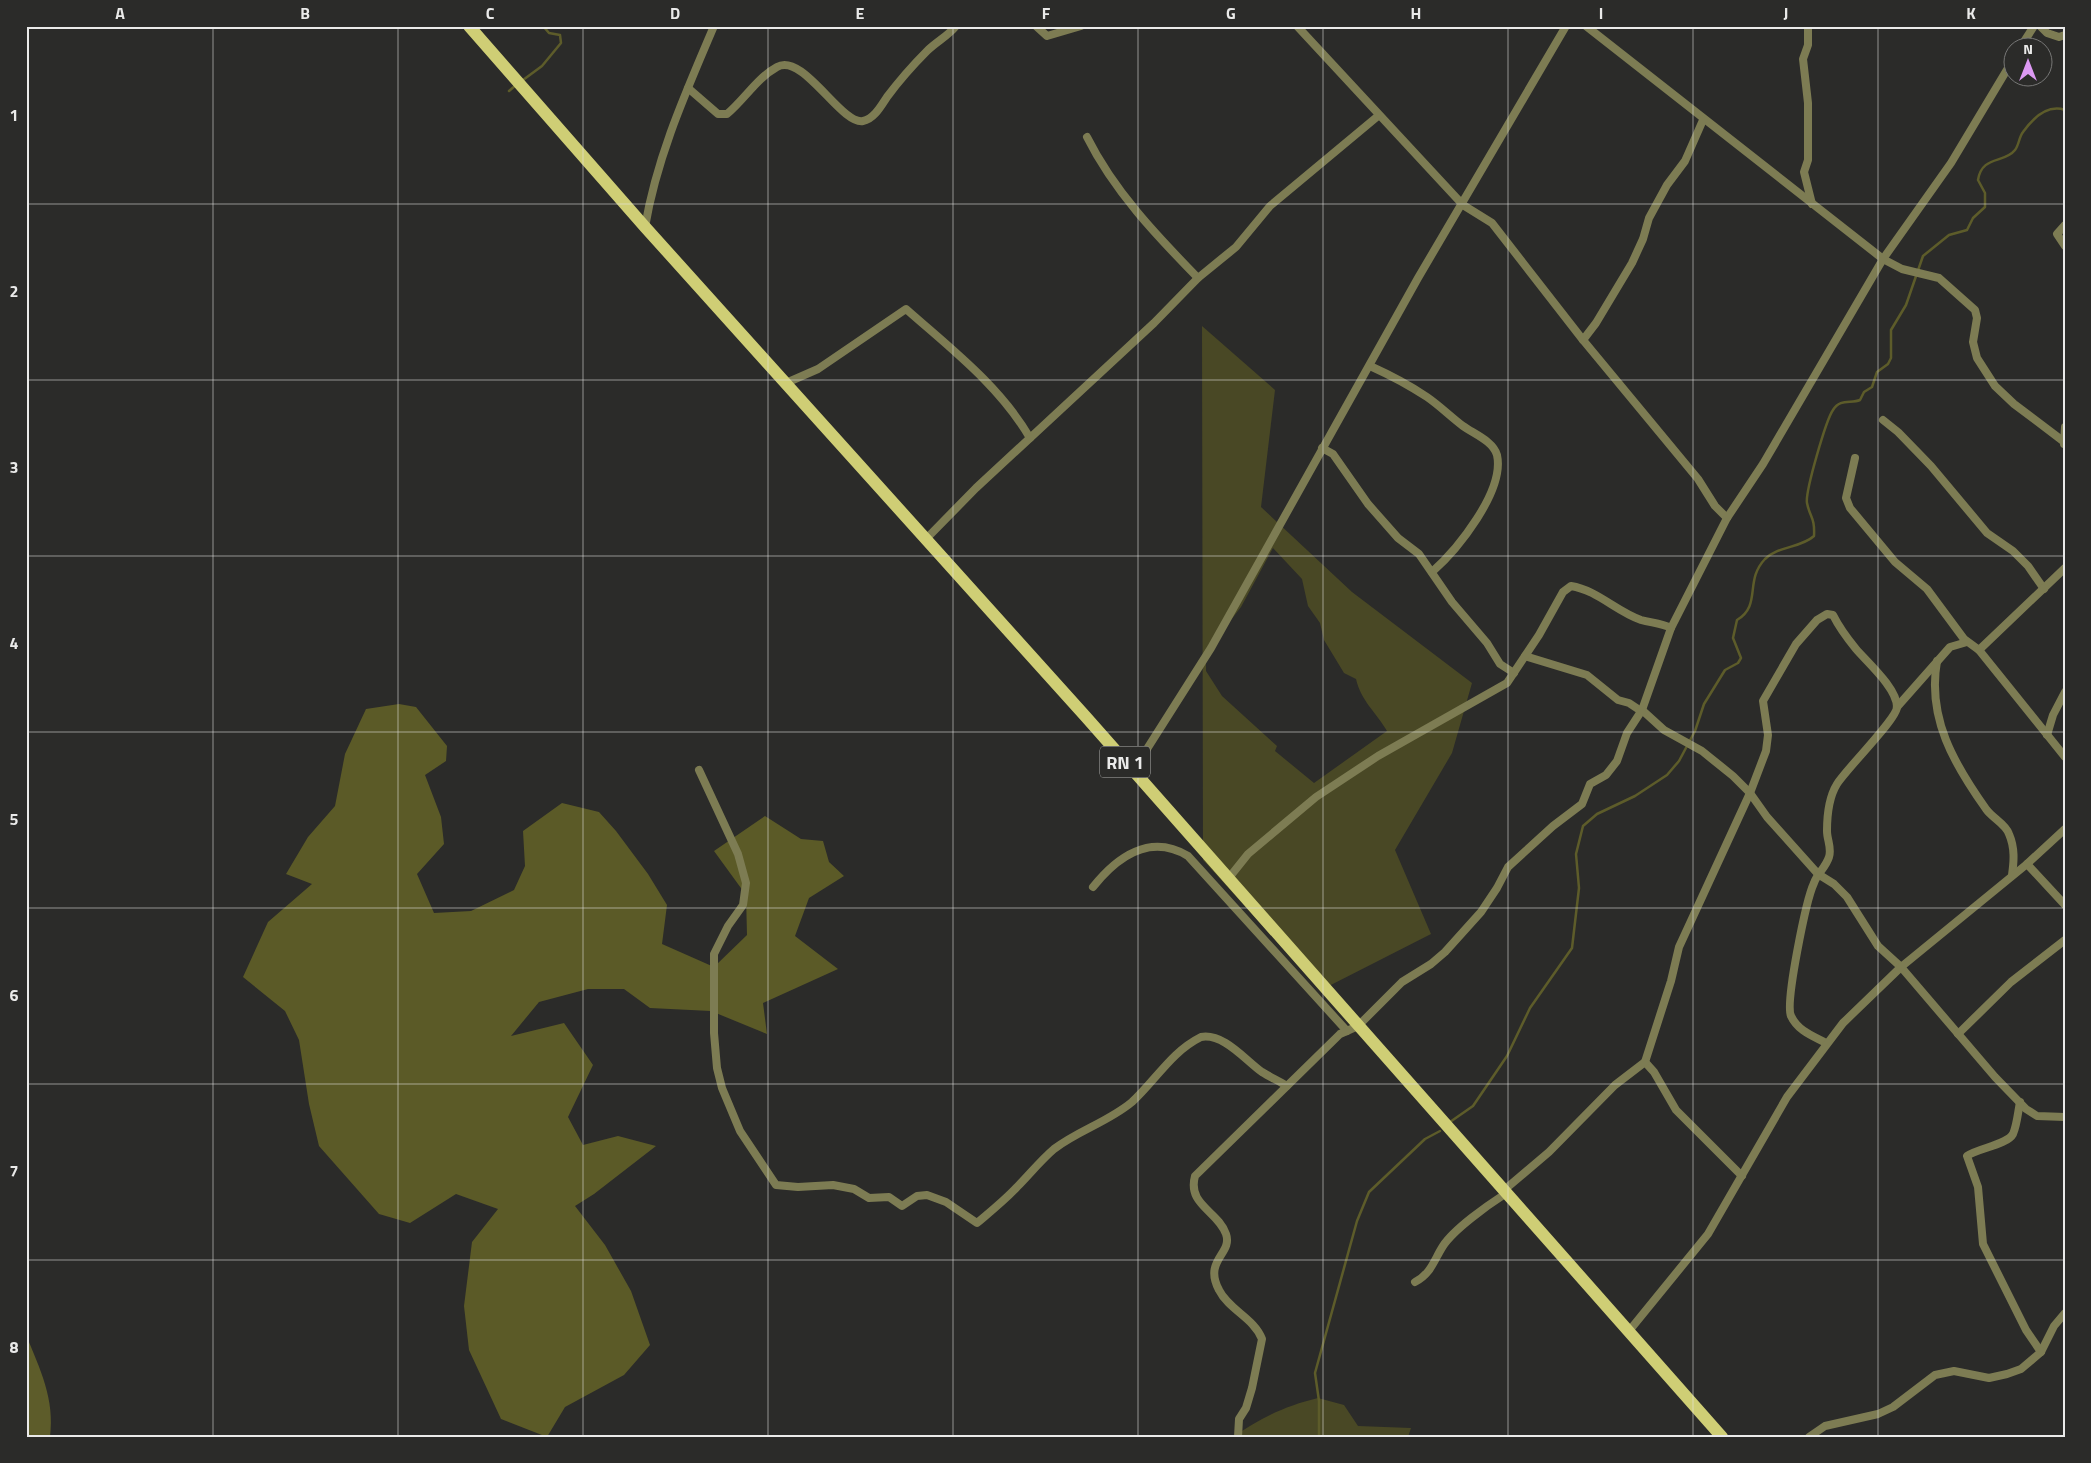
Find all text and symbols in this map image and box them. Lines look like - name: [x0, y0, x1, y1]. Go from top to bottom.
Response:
- text: A: [115, 1, 125, 25]
- text: B: [300, 1, 310, 25]
- text: C: [486, 1, 495, 25]
- text: D: [670, 1, 680, 25]
- text: E: [856, 1, 865, 25]
- text: F: [1042, 1, 1051, 25]
- text: G: [1226, 1, 1236, 25]
- text: H: [1411, 1, 1421, 25]
- text: I: [1599, 1, 1603, 25]
- text: J: [1784, 1, 1788, 25]
- text: K: [1966, 1, 1976, 25]
- north arrow: [2004, 38, 2054, 88]
- text: N: [2023, 38, 2033, 59]
- text: 1: [10, 103, 18, 127]
- text: 2: [10, 279, 18, 303]
- text: 3: [10, 455, 18, 479]
- text: 4: [10, 631, 19, 655]
- road number: RN 1: [1100, 746, 1150, 778]
- text: 5: [10, 807, 19, 831]
- text: 6: [10, 983, 19, 1007]
- text: 7: [10, 1159, 18, 1183]
- text: 8: [10, 1335, 19, 1359]

